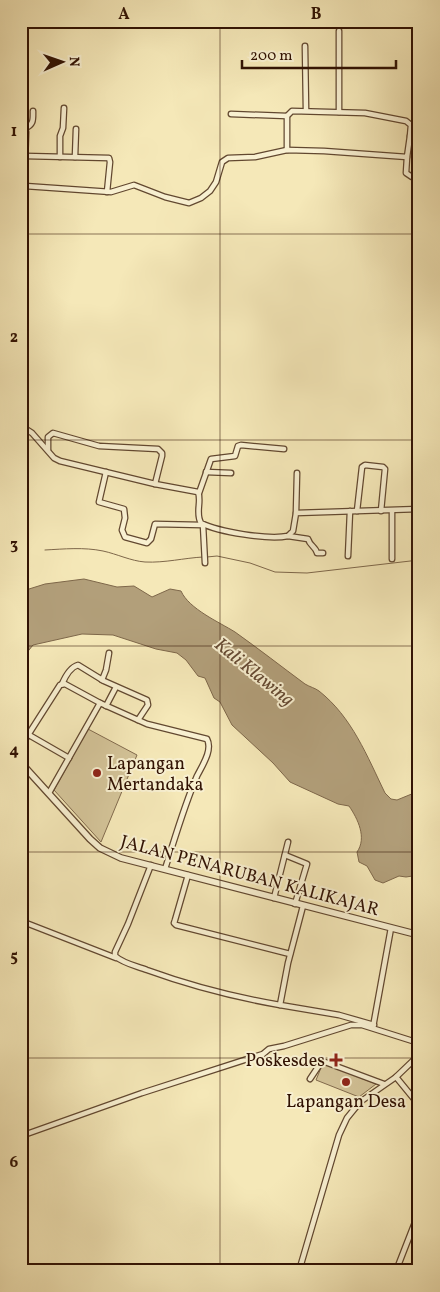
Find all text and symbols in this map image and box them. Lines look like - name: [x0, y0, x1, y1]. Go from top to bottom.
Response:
- text: A: [118, 4, 130, 26]
- text: B: [311, 4, 322, 26]
- north arrow: [38, 38, 88, 88]
- scale bar: [242, 38, 396, 70]
- text: 200 m: [250, 46, 293, 67]
- text: N: [64, 56, 83, 67]
- text: 1: [11, 121, 17, 143]
- text: 2: [10, 327, 18, 349]
- text: 3: [10, 534, 18, 556]
- water label: Kali Klawing: [208, 632, 299, 713]
- text: 4: [9, 740, 19, 762]
- place label: Lapangan Mertandaka: [107, 752, 203, 798]
- marker: Lapangan Mertandaka: [91, 767, 103, 779]
- street label: JALAN PENARUBAN KALIKAJAR: [117, 830, 382, 923]
- text: 5: [10, 946, 18, 968]
- place label: Poskesdes: [245, 1049, 325, 1074]
- marker: Poskesdes: [329, 1053, 343, 1067]
- marker: Lapangan Desa: [340, 1076, 352, 1088]
- place label: Lapangan Desa: [286, 1090, 406, 1115]
- text: 6: [10, 1152, 19, 1174]

